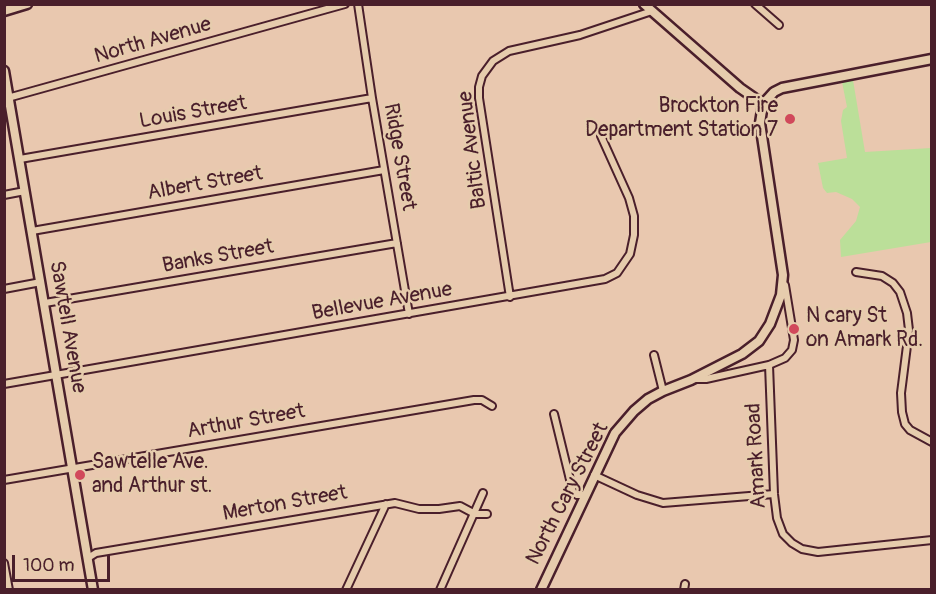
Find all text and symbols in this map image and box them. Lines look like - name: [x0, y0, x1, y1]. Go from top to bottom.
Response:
- street label: North Avenue: [92, 12, 214, 70]
- street label: Baltic Avenue: [453, 90, 493, 210]
- street label: Louis Street: [137, 91, 249, 135]
- place label: Brockton Fire Department Station 7: [585, 94, 778, 144]
- street label: Ridge Street: [377, 101, 421, 213]
- marker: Brockton Fire Department Station 7: [783, 112, 797, 126]
- street label: Albert Street: [145, 161, 265, 207]
- street label: Banks Street: [160, 235, 276, 279]
- street label: Sawtell Avenue: [43, 259, 91, 395]
- street label: Bellevue Avenue: [310, 277, 454, 327]
- place label: N cary St on Amark Rd.: [806, 304, 923, 354]
- marker: N cary St on Amark Rd.: [787, 322, 801, 336]
- street label: Arthur Street: [185, 399, 307, 445]
- street label: Amark Road: [742, 402, 772, 510]
- street label: North Cary Street: [521, 419, 615, 569]
- place label: Sawtelle Ave. and Arthur st.: [92, 450, 212, 500]
- marker: Sawtelle Ave. and Arthur st.: [73, 468, 87, 482]
- street label: Merton Street: [221, 481, 349, 527]
- scale bar: [15, 543, 112, 581]
- text: 100 m: [23, 554, 75, 577]

